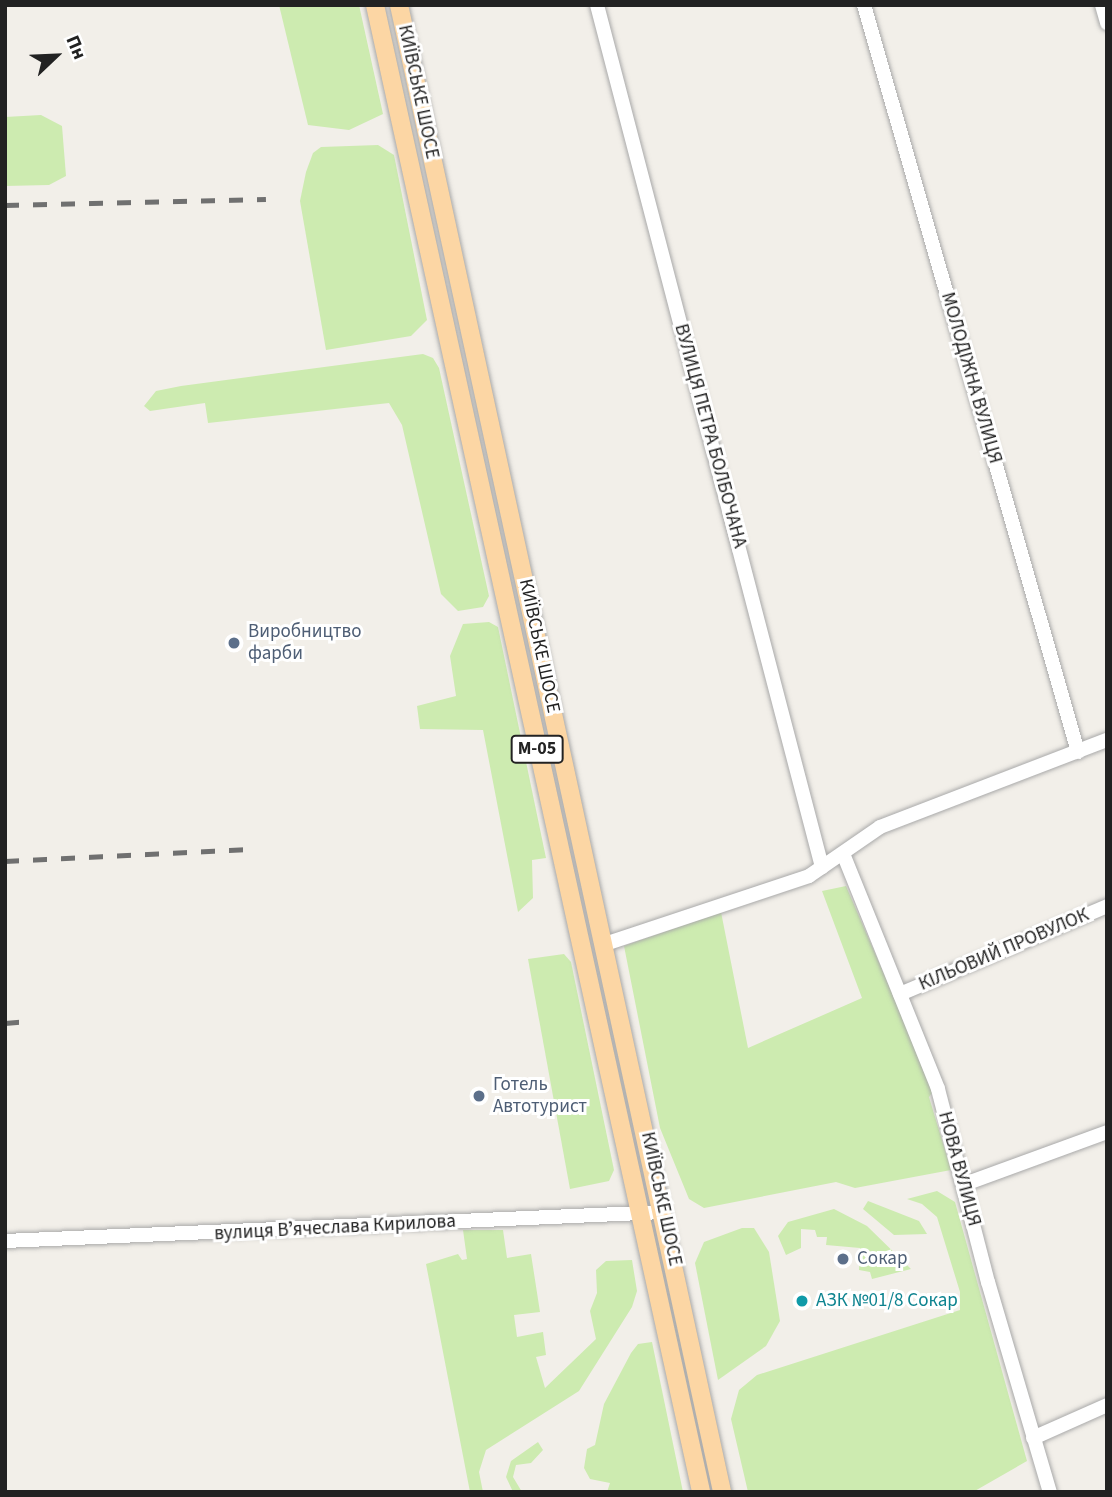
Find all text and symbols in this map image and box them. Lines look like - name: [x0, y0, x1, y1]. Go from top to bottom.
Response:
- north arrow: [21, 21, 91, 91]
- street label: КИЇВСЬКЕ ШОСЕ: [393, 23, 443, 161]
- text: Пн: [59, 31, 93, 64]
- street label: МОЛОДІЖНА ВУЛИЦЯ: [936, 290, 1006, 466]
- street label: ВУЛИЦЯ ПЕТРА БОЛБОЧАНА: [669, 321, 751, 551]
- street label: КИЇВСЬКЕ ШОСЕ: [514, 577, 564, 715]
- place label: Виробництво фарби: [248, 621, 362, 665]
- marker: Виробництво фарби: [226, 635, 242, 651]
- road number: М-05: [509, 734, 565, 764]
- street label: КІЛЬОВИЙ ПРОВУЛОК: [916, 904, 1092, 996]
- place label: Готель Автотурист: [493, 1074, 587, 1118]
- marker: Готель Автотурист: [471, 1088, 487, 1104]
- street label: НОВА ВУЛИЦЯ: [933, 1109, 985, 1229]
- street label: КИЇВСЬКЕ ШОСЕ: [636, 1130, 686, 1268]
- street label: вулиця Вʼячеслава Кирилова: [214, 1210, 456, 1246]
- place label: Сокар: [857, 1248, 907, 1270]
- marker: Сокар: [835, 1251, 851, 1267]
- place label: АЗК №01/8 Сокар: [816, 1290, 958, 1312]
- marker: АЗК №01/8 Сокар: [794, 1293, 810, 1309]

